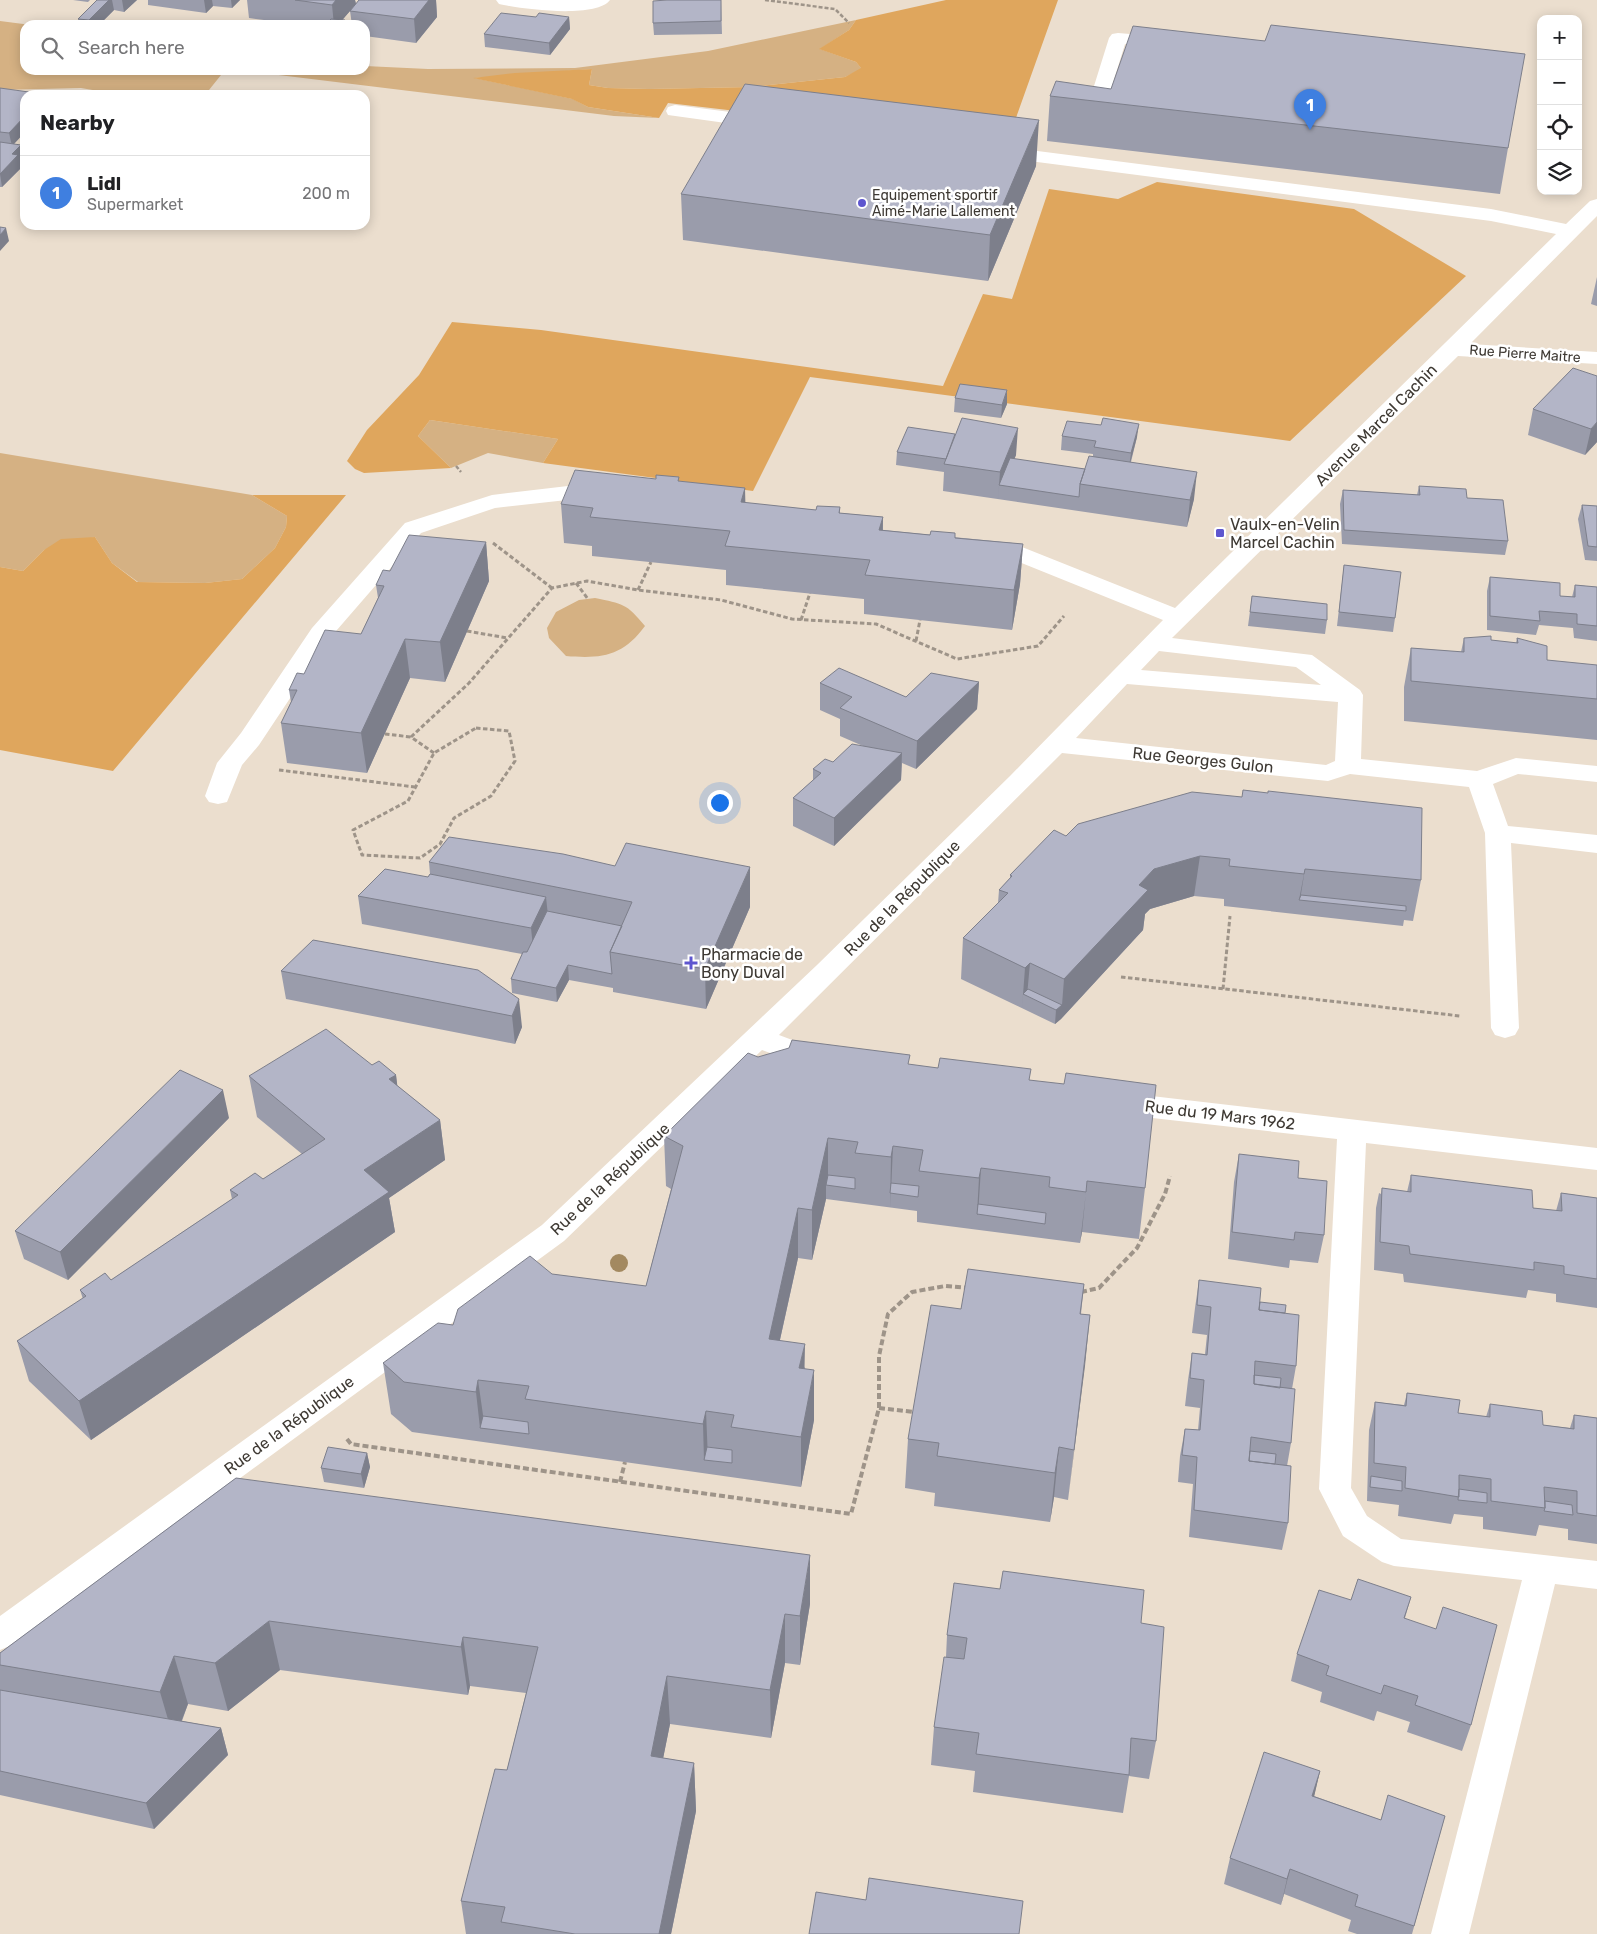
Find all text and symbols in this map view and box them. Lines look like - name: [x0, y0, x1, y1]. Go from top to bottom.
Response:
- map controls: [1537, 15, 1582, 195]
- button: +: [1537, 15, 1582, 60]
- search box: [20, 20, 370, 75]
- icon: search: [38, 34, 66, 62]
- text: Search here: [78, 36, 185, 59]
- button: −: [1537, 60, 1582, 105]
- pin: 1: [1294, 89, 1326, 130]
- button: locate: [1537, 105, 1582, 150]
- text: Nearby: [40, 110, 115, 135]
- button: layers: [1537, 150, 1582, 195]
- text: Lidl: [87, 172, 121, 195]
- text: 1: [52, 184, 60, 203]
- text: 200 m: [302, 184, 350, 203]
- place label: Equipement sportif Aimé-Marie Lallement: [872, 187, 1015, 220]
- text: Supermarket: [87, 195, 183, 214]
- marker: Equipement sportif Aimé-Marie Lallement: [856, 197, 868, 209]
- street label: Rue Pierre Maitre: [1469, 342, 1581, 366]
- street label: Avenue Marcel Cachin: [1311, 360, 1441, 490]
- place label: Vaulx-en-Velin Marcel Cachin: [1230, 515, 1340, 552]
- marker: Vaulx-en-Velin Marcel Cachin: [1214, 527, 1226, 539]
- street label: Rue Georges Gulon: [1131, 743, 1275, 777]
- your location: [707, 790, 733, 816]
- street label: Rue de la République: [840, 836, 964, 960]
- place label: Pharmacie de Bony Duval: [701, 945, 803, 982]
- marker: Pharmacie de Bony Duval: [685, 957, 697, 969]
- street label: Rue du 19 Mars 1962: [1144, 1096, 1296, 1134]
- street label: Rue de la République: [546, 1119, 674, 1239]
- street label: Rue de la République: [220, 1371, 358, 1479]

